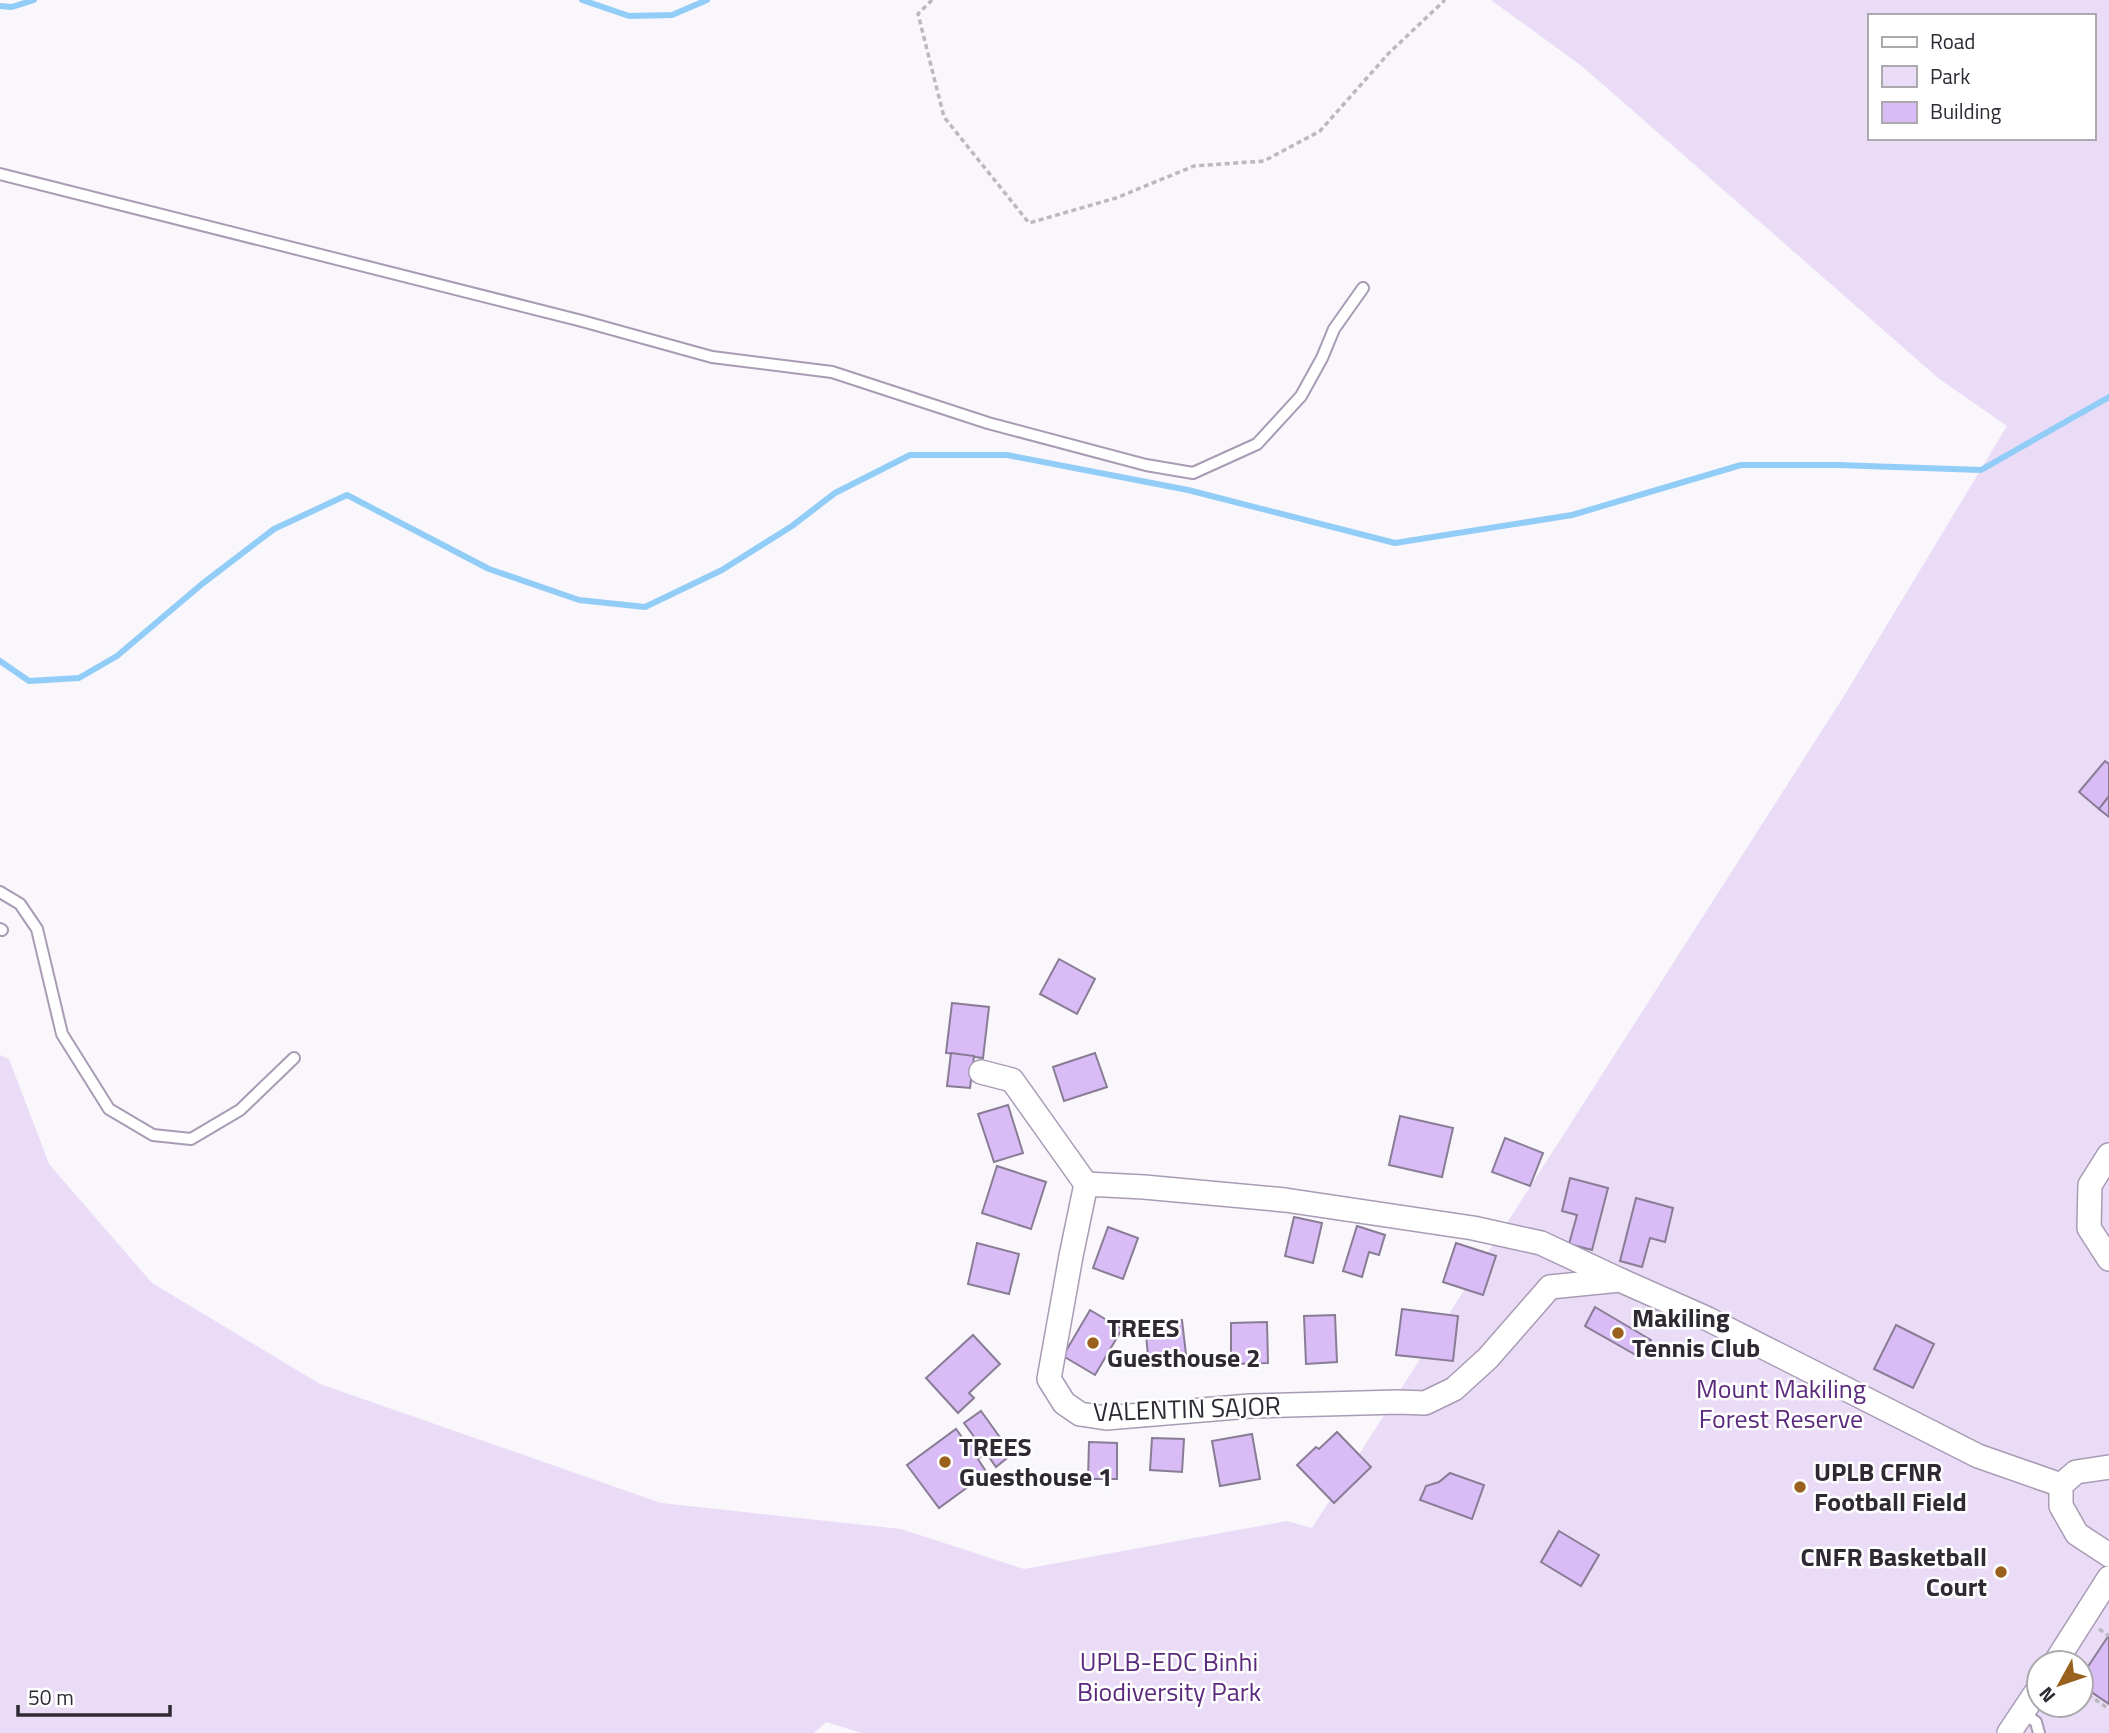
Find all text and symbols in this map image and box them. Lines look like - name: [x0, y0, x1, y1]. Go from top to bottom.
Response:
- legend: [1868, 14, 2095, 140]
- text: Road: [1930, 25, 1975, 57]
- text: Park: [1930, 60, 1970, 92]
- text: Building: [1930, 95, 2002, 127]
- place label: Makiling Tennis Club: [1632, 1298, 1760, 1367]
- place label: TREES Guesthouse 2: [1107, 1308, 1261, 1377]
- marker: Makiling Tennis Club: [1610, 1325, 1626, 1341]
- marker: TREES Guesthouse 2: [1085, 1335, 1101, 1351]
- park label: Mount Makiling Forest Reserve: [1696, 1369, 1866, 1438]
- street label: VALENTIN SAJOR: [1093, 1386, 1281, 1431]
- place label: TREES Guesthouse 1: [959, 1427, 1113, 1496]
- place label: UPLB CFNR Football Field: [1814, 1452, 1967, 1521]
- marker: TREES Guesthouse 1: [937, 1454, 953, 1470]
- marker: UPLB CFNR Football Field: [1792, 1479, 1808, 1495]
- place label: CNFR Basketball Court: [1800, 1537, 1987, 1606]
- marker: CNFR Basketball Court: [1993, 1564, 2009, 1580]
- park label: UPLB-EDC Binhi Biodiversity Park: [1077, 1642, 1261, 1711]
- north arrow: [2025, 1649, 2095, 1719]
- scale bar: [18, 1674, 170, 1718]
- text: 50 m: [28, 1681, 74, 1713]
- text: N: [2031, 1681, 2062, 1710]

